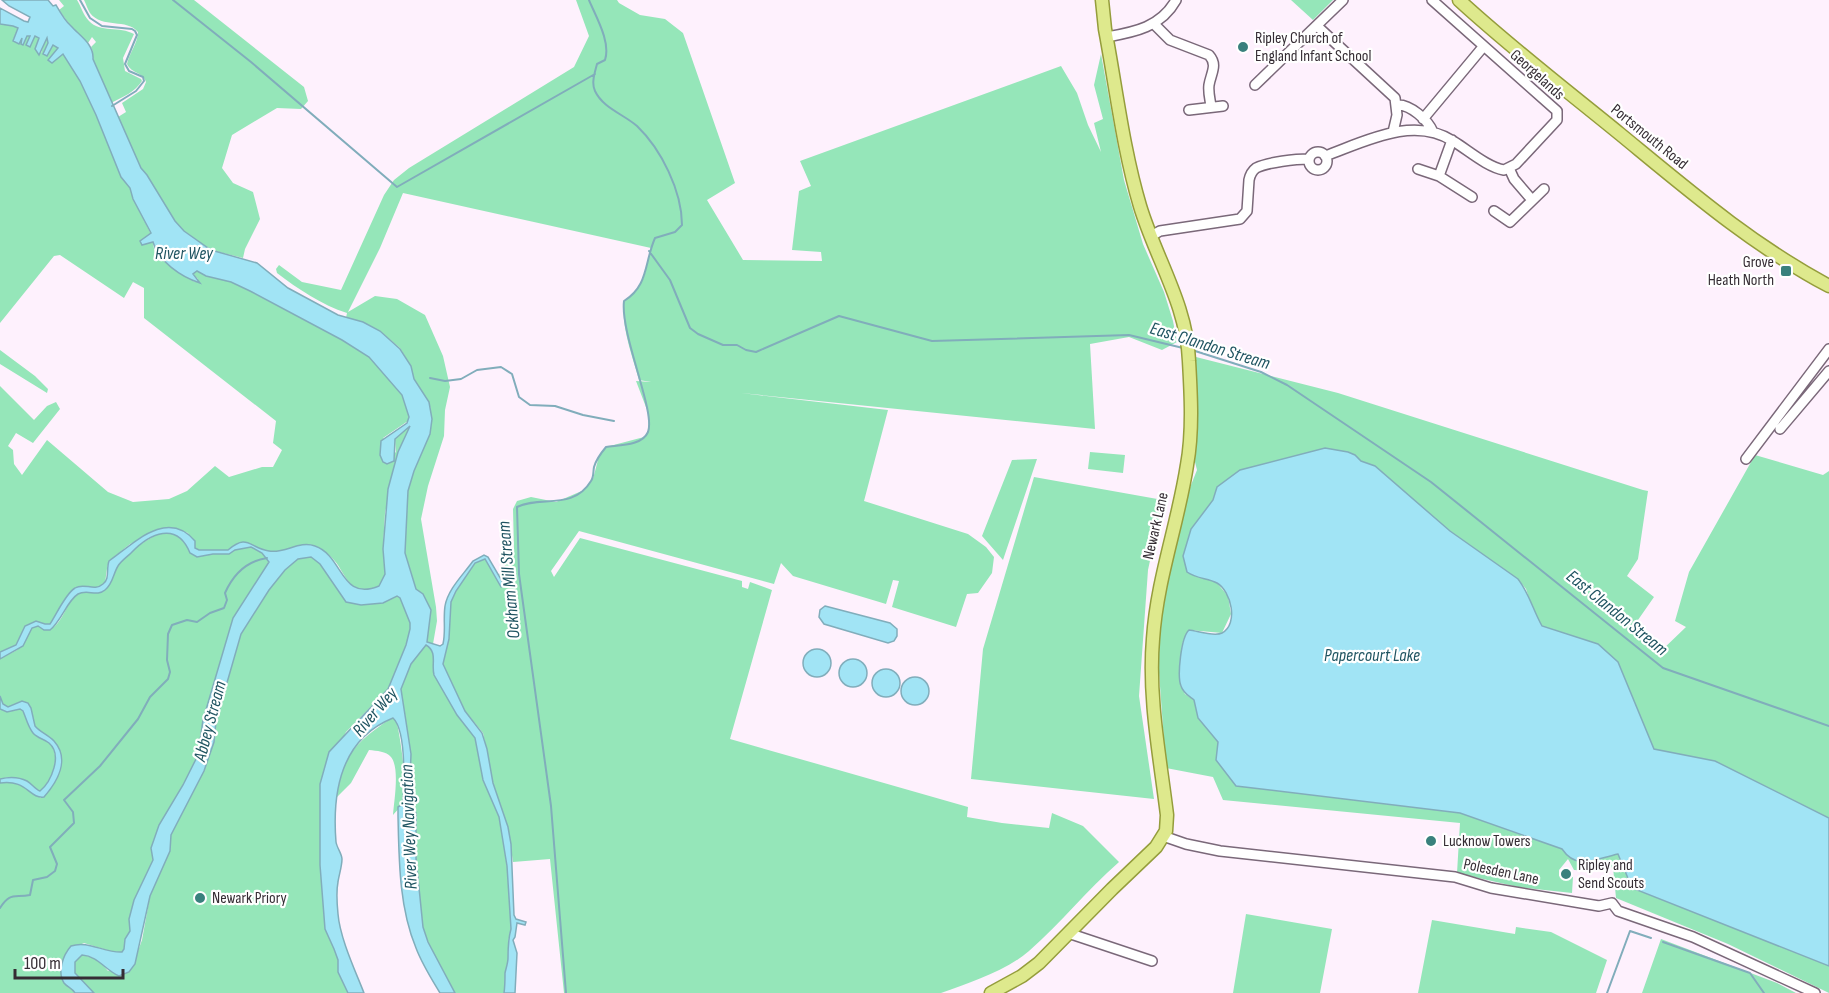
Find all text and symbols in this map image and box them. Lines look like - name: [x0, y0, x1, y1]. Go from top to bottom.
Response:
- place label: Ripley Church of England Infant School: [1255, 29, 1371, 66]
- marker: Ripley Church of England Infant School: [1236, 40, 1250, 54]
- street label: Georgelands: [1506, 46, 1568, 104]
- street label: Portsmouth Road: [1607, 100, 1691, 174]
- water label: River Wey: [155, 243, 214, 264]
- place label: Grove Heath North: [1708, 253, 1774, 290]
- marker: Grove Heath North: [1779, 264, 1793, 278]
- water label: East Clandon Stream: [1148, 318, 1272, 374]
- street label: Newark Lane: [1139, 491, 1173, 561]
- water label: Ockham Mill Stream: [493, 520, 525, 640]
- water label: East Clandon Stream: [1562, 566, 1672, 660]
- water label: Papercourt Lake: [1324, 645, 1420, 666]
- water label: Abbey Stream: [189, 679, 231, 764]
- water label: River Wey: [348, 682, 403, 741]
- water label: River Wey Navigation: [396, 764, 422, 890]
- place label: Lucknow Towers: [1443, 832, 1531, 851]
- marker: Lucknow Towers: [1424, 834, 1438, 848]
- street label: Polesden Lane: [1462, 855, 1540, 889]
- place label: Ripley and Send Scouts: [1578, 856, 1645, 893]
- marker: Ripley and Send Scouts: [1559, 867, 1573, 881]
- place label: Newark Priory: [212, 889, 287, 908]
- marker: Newark Priory: [193, 891, 207, 905]
- scale bar: [15, 942, 123, 980]
- text: 100 m: [24, 953, 61, 974]

